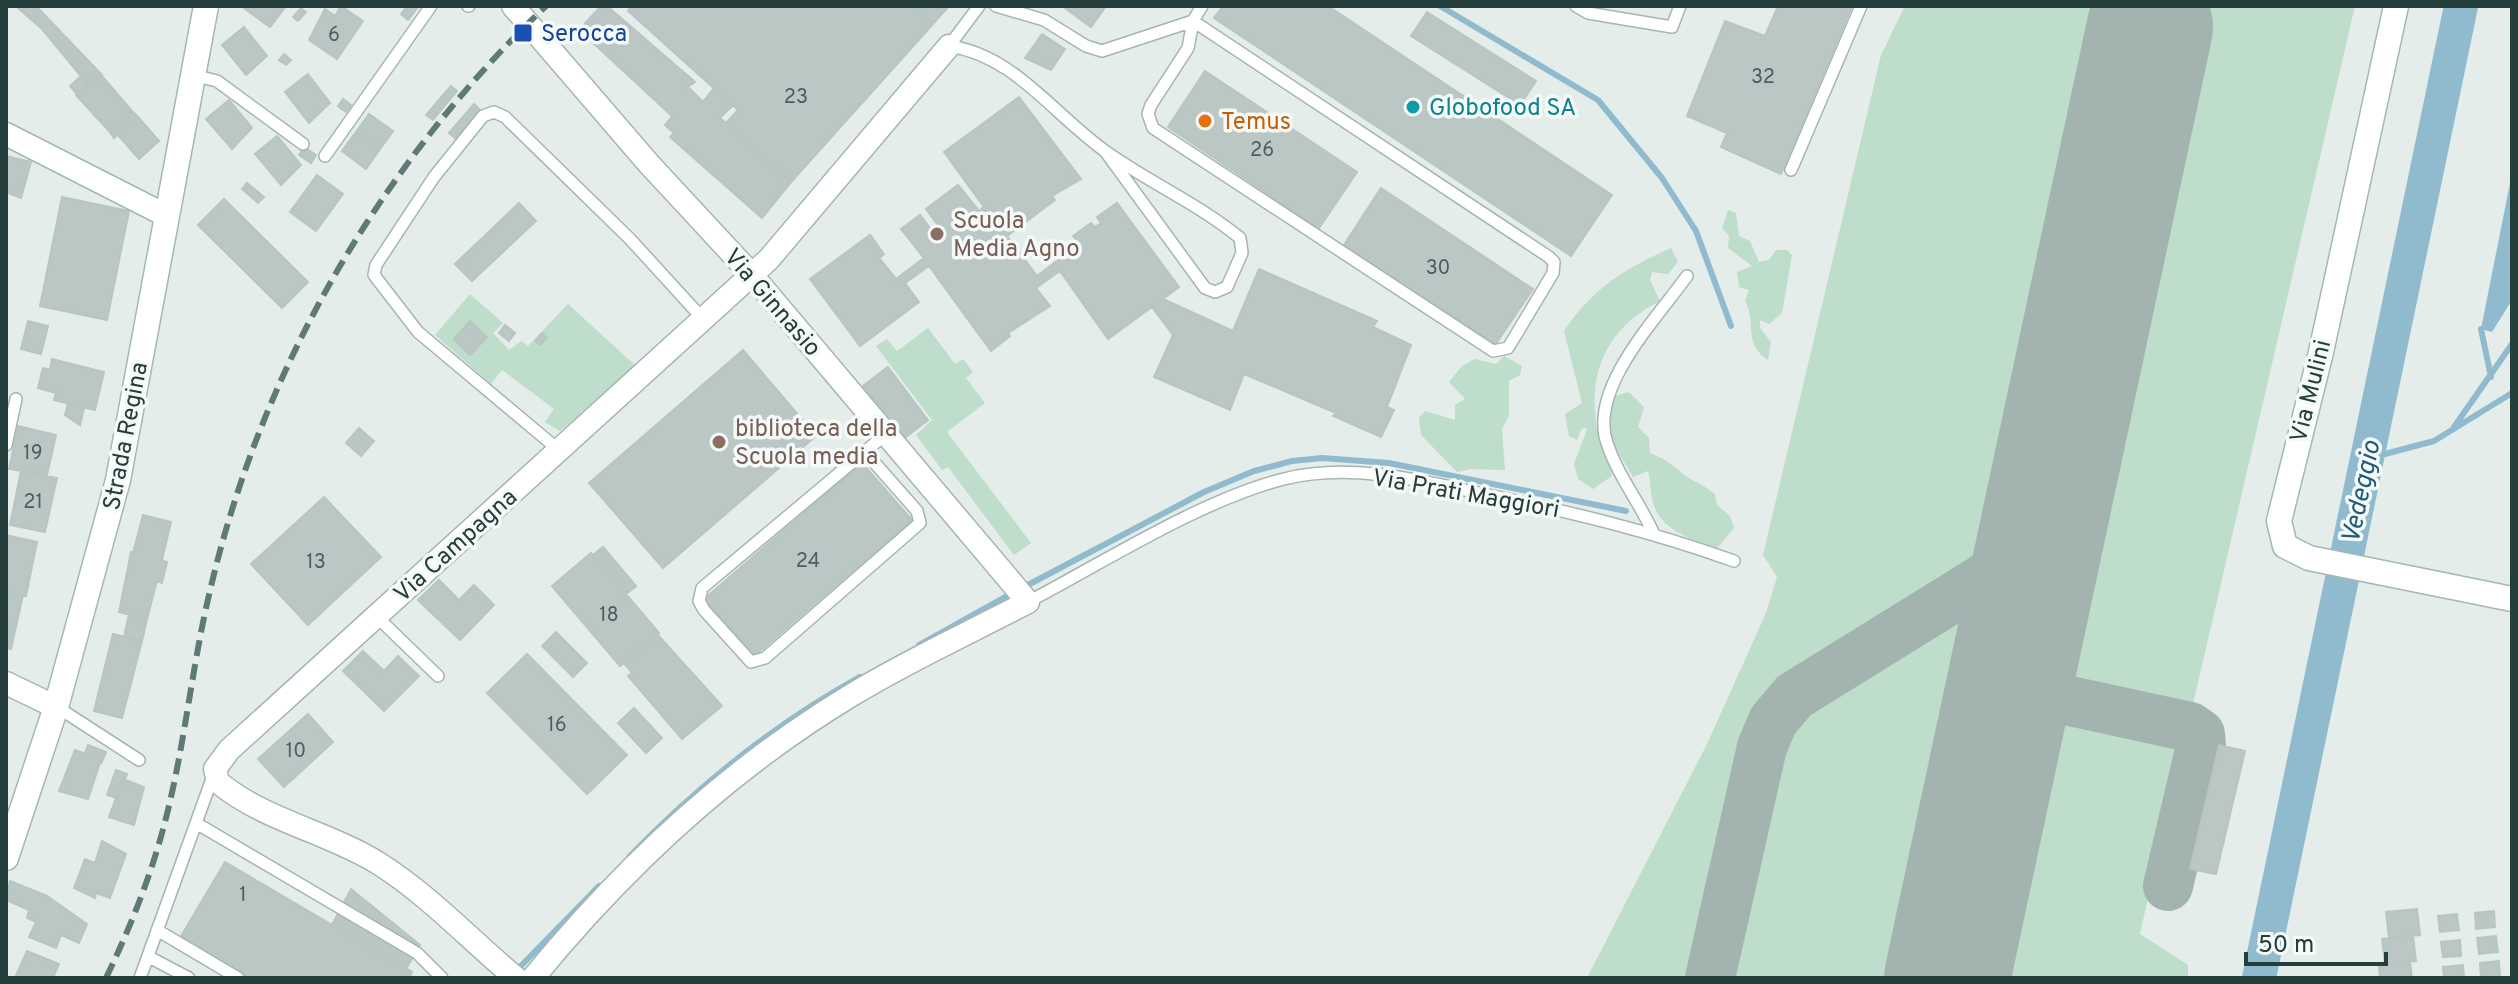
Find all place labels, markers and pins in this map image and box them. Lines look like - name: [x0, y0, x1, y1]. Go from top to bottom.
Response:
- place label: Serocca: [541, 20, 627, 50]
- marker: Serocca: [512, 22, 534, 44]
- place label: Globofood SA: [1429, 94, 1576, 124]
- marker: Globofood SA: [1404, 98, 1422, 116]
- place label: Temus: [1221, 108, 1291, 138]
- marker: Temus: [1196, 112, 1214, 130]
- place label: Scuola Media Agno: [953, 207, 1080, 265]
- marker: Scuola Media Agno: [928, 225, 946, 243]
- place label: biblioteca della Scuola media: [735, 415, 897, 473]
- marker: biblioteca della Scuola media: [710, 433, 728, 451]

